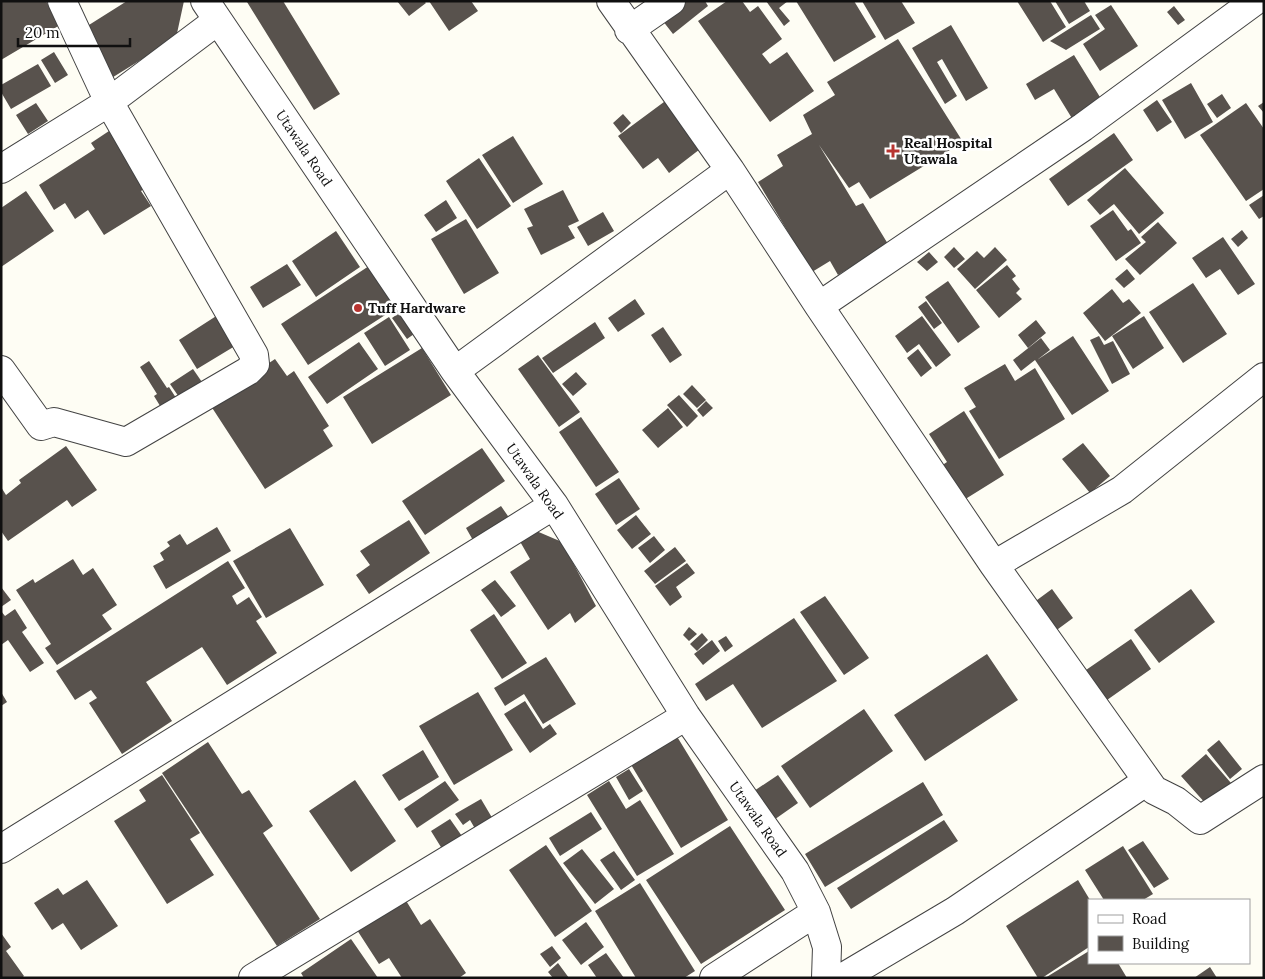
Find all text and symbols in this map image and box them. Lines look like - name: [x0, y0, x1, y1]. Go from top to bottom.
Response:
- scale bar: [18, 15, 130, 47]
- text: 20 m: [25, 23, 60, 42]
- street label: Utawala Road: [272, 106, 336, 190]
- place label: Real Hospital Utawala: [904, 134, 993, 168]
- marker: Real Hospital Utawala: [886, 144, 900, 158]
- place label: Tuff Hardware: [368, 299, 466, 317]
- marker: Tuff Hardware: [352, 302, 364, 314]
- street label: Utawala Road: [502, 440, 568, 522]
- street label: Utawala Road: [725, 778, 791, 860]
- legend: [1088, 899, 1250, 964]
- text: Road: [1132, 909, 1167, 928]
- text: Building: [1132, 934, 1190, 953]

